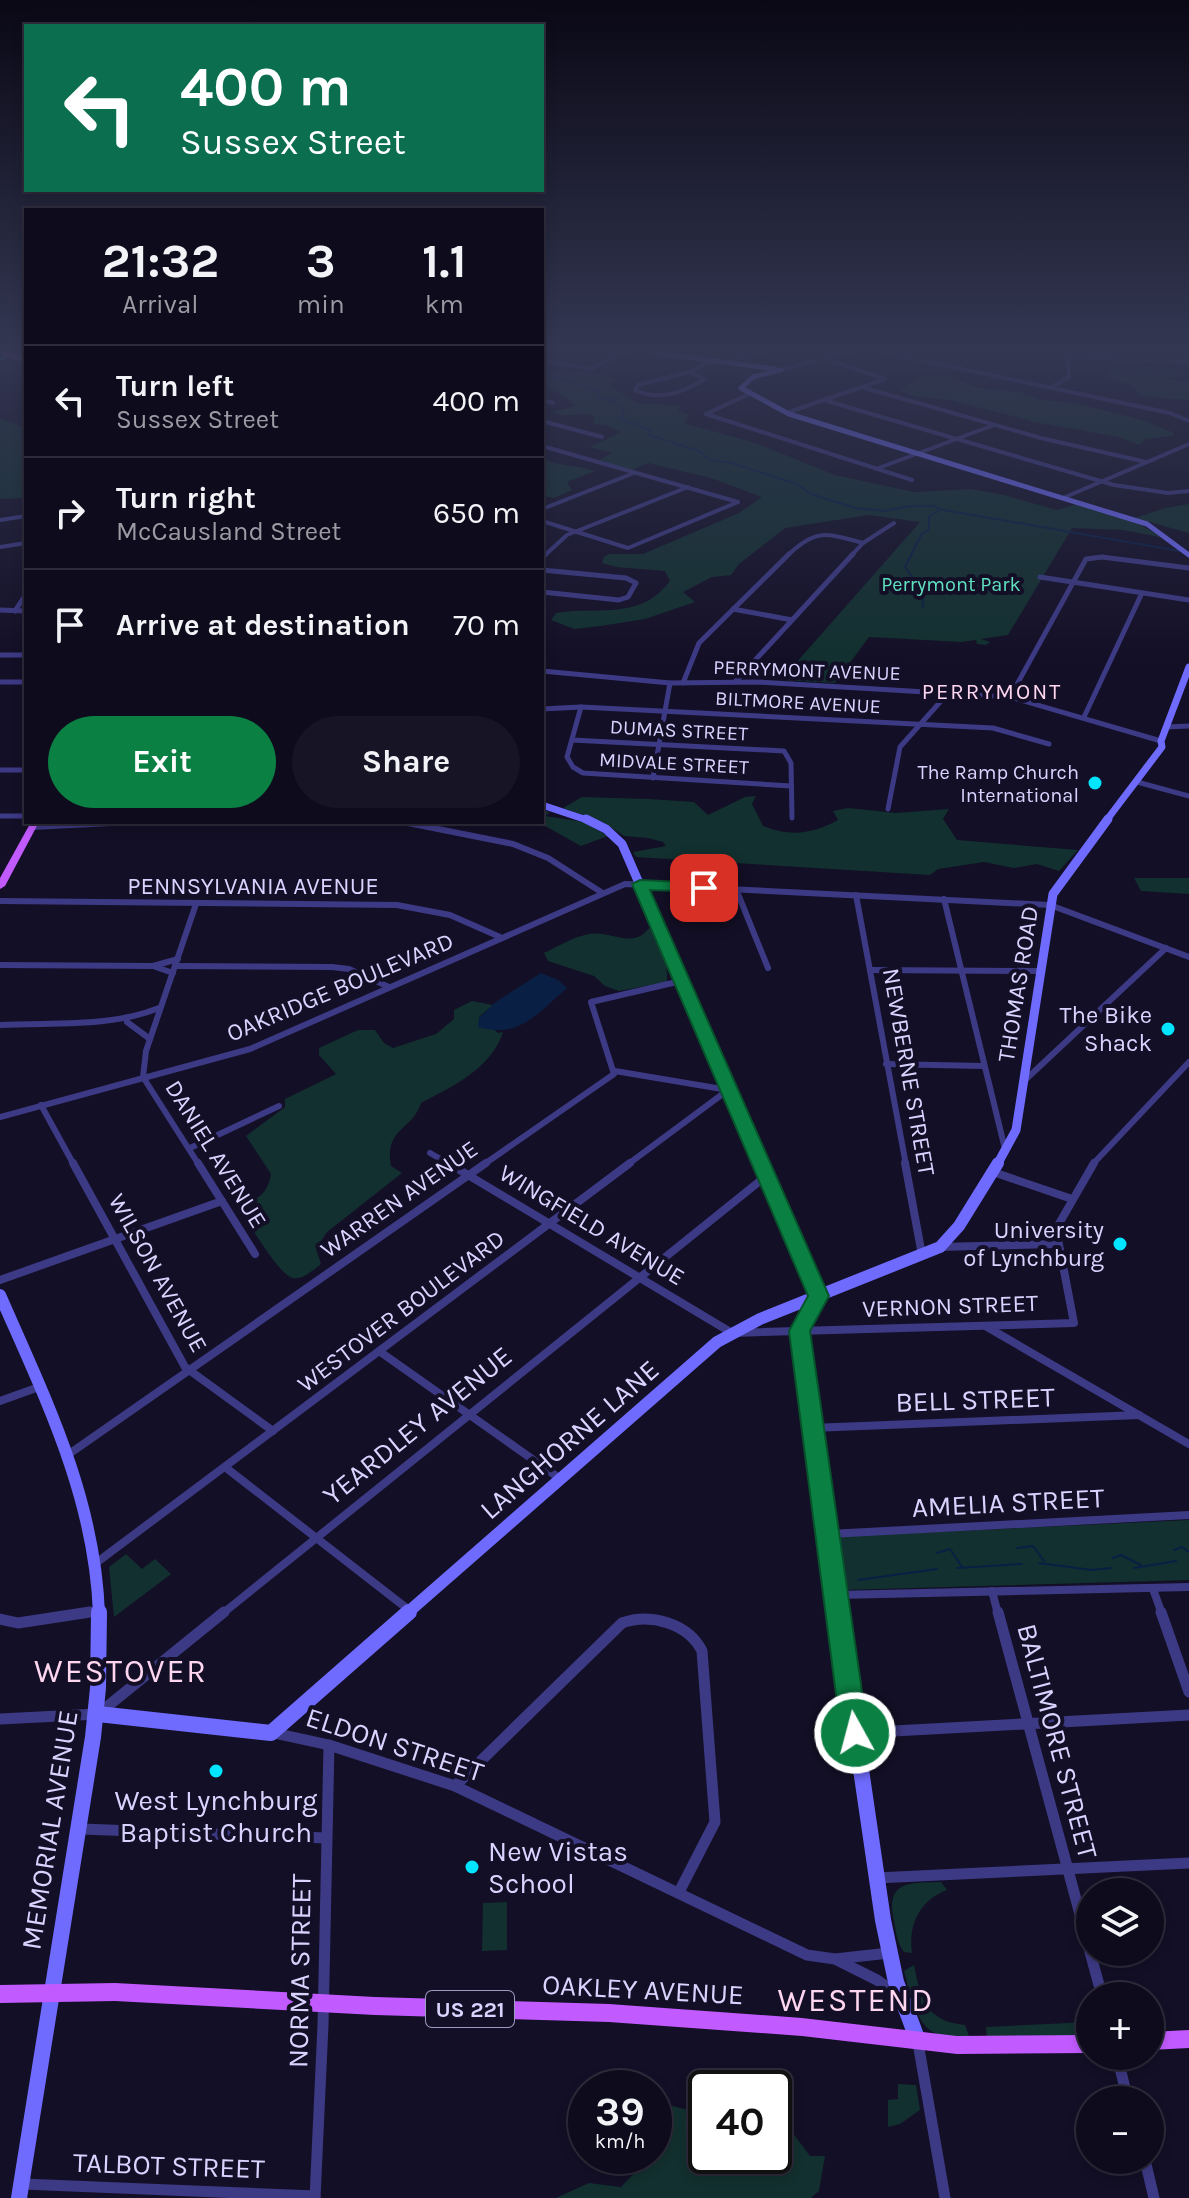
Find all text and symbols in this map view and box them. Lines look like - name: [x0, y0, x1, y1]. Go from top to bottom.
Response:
- text: 400 m: [180, 54, 351, 119]
- icon: left: [48, 56, 152, 160]
- text: Sussex Street: [180, 121, 406, 163]
- text: 21:32: [101, 233, 219, 289]
- text: 3: [306, 233, 336, 289]
- text: 1.1: [422, 233, 467, 289]
- text: Arrival: [122, 289, 198, 320]
- text: min: [297, 289, 345, 320]
- text: km: [425, 289, 464, 320]
- text: Turn left: [116, 368, 234, 404]
- icon: left: [48, 379, 92, 423]
- text: 400 m: [432, 383, 520, 419]
- text: Sussex Street: [116, 404, 279, 435]
- text: Turn right: [116, 480, 256, 516]
- icon: right: [48, 491, 92, 535]
- text: 650 m: [433, 495, 520, 531]
- text: McCausland Street: [116, 516, 341, 547]
- park label: Perrymont Park: [881, 573, 1021, 596]
- icon: arrive: [48, 603, 92, 647]
- text: Arrive at destination: [116, 607, 410, 643]
- text: 70 m: [453, 607, 520, 643]
- street label: PERRYMONT AVENUE: [713, 656, 901, 685]
- district label: PERRYMONT: [922, 679, 1062, 705]
- street label: BILTMORE AVENUE: [715, 687, 881, 718]
- street label: DUMAS STREET: [609, 715, 749, 746]
- button: Exit: [48, 716, 276, 808]
- button: Share: [292, 716, 520, 808]
- street label: MIDVALE STREET: [598, 748, 749, 779]
- place label: The Ramp Church International: [917, 761, 1079, 807]
- marker: The Ramp Church International: [1086, 774, 1104, 792]
- pin: [670, 854, 738, 922]
- icon: arrive: [682, 866, 726, 910]
- street label: PENNSYLVANIA AVENUE: [127, 872, 379, 900]
- street label: THOMAS ROAD: [992, 904, 1044, 1064]
- street label: OAKRIDGE BOULEVARD: [222, 927, 458, 1047]
- street label: NEWBERNE STREET: [877, 966, 941, 1178]
- place label: The Bike Shack: [1060, 1001, 1152, 1057]
- marker: The Bike Shack: [1159, 1020, 1177, 1038]
- street label: DANIEL AVENUE: [159, 1075, 273, 1233]
- street label: WARREN AVENUE: [315, 1134, 483, 1264]
- street label: WINGFIELD AVENUE: [494, 1159, 690, 1291]
- street label: WILSON AVENUE: [103, 1189, 213, 1357]
- place label: University of Lynchburg: [963, 1216, 1104, 1272]
- street label: WESTOVER BOULEVARD: [292, 1224, 510, 1398]
- marker: University of Lynchburg: [1111, 1235, 1129, 1253]
- street label: VERNON STREET: [862, 1289, 1038, 1323]
- street label: YEARDLEY AVENUE: [316, 1339, 518, 1512]
- street label: LANGHORNE LANE: [473, 1353, 665, 1526]
- street label: BELL STREET: [895, 1380, 1055, 1419]
- street label: AMELIA STREET: [911, 1481, 1105, 1524]
- street label: BALTIMORE STREET: [1010, 1620, 1105, 1862]
- district label: WESTOVER: [34, 1653, 208, 1690]
- position arrow: [813, 1691, 897, 1775]
- street label: ELDON STREET: [302, 1700, 488, 1789]
- street label: MEMORIAL AVENUE: [14, 1708, 85, 1952]
- marker: West Lynchburg Baptist Church: [207, 1762, 225, 1780]
- place label: West Lynchburg Baptist Church: [114, 1784, 318, 1849]
- place label: New Vistas School: [488, 1835, 628, 1900]
- marker: New Vistas School: [463, 1858, 481, 1876]
- street label: NORMA STREET: [281, 1874, 318, 2068]
- map controls: [1076, 1878, 1164, 2174]
- button: layers: [1076, 1878, 1164, 1966]
- street label: OAKLEY AVENUE: [541, 1968, 745, 2011]
- district label: WESTEND: [778, 1982, 934, 2019]
- button: +: [1076, 1982, 1164, 2070]
- road number: US 221: [426, 1991, 514, 2027]
- speed limit sign: 40: [688, 2070, 792, 2174]
- button: −: [1076, 2086, 1164, 2174]
- text: 39: [595, 2088, 645, 2135]
- text: km/h: [595, 2130, 645, 2153]
- street label: TALBOT STREET: [73, 2146, 265, 2185]

